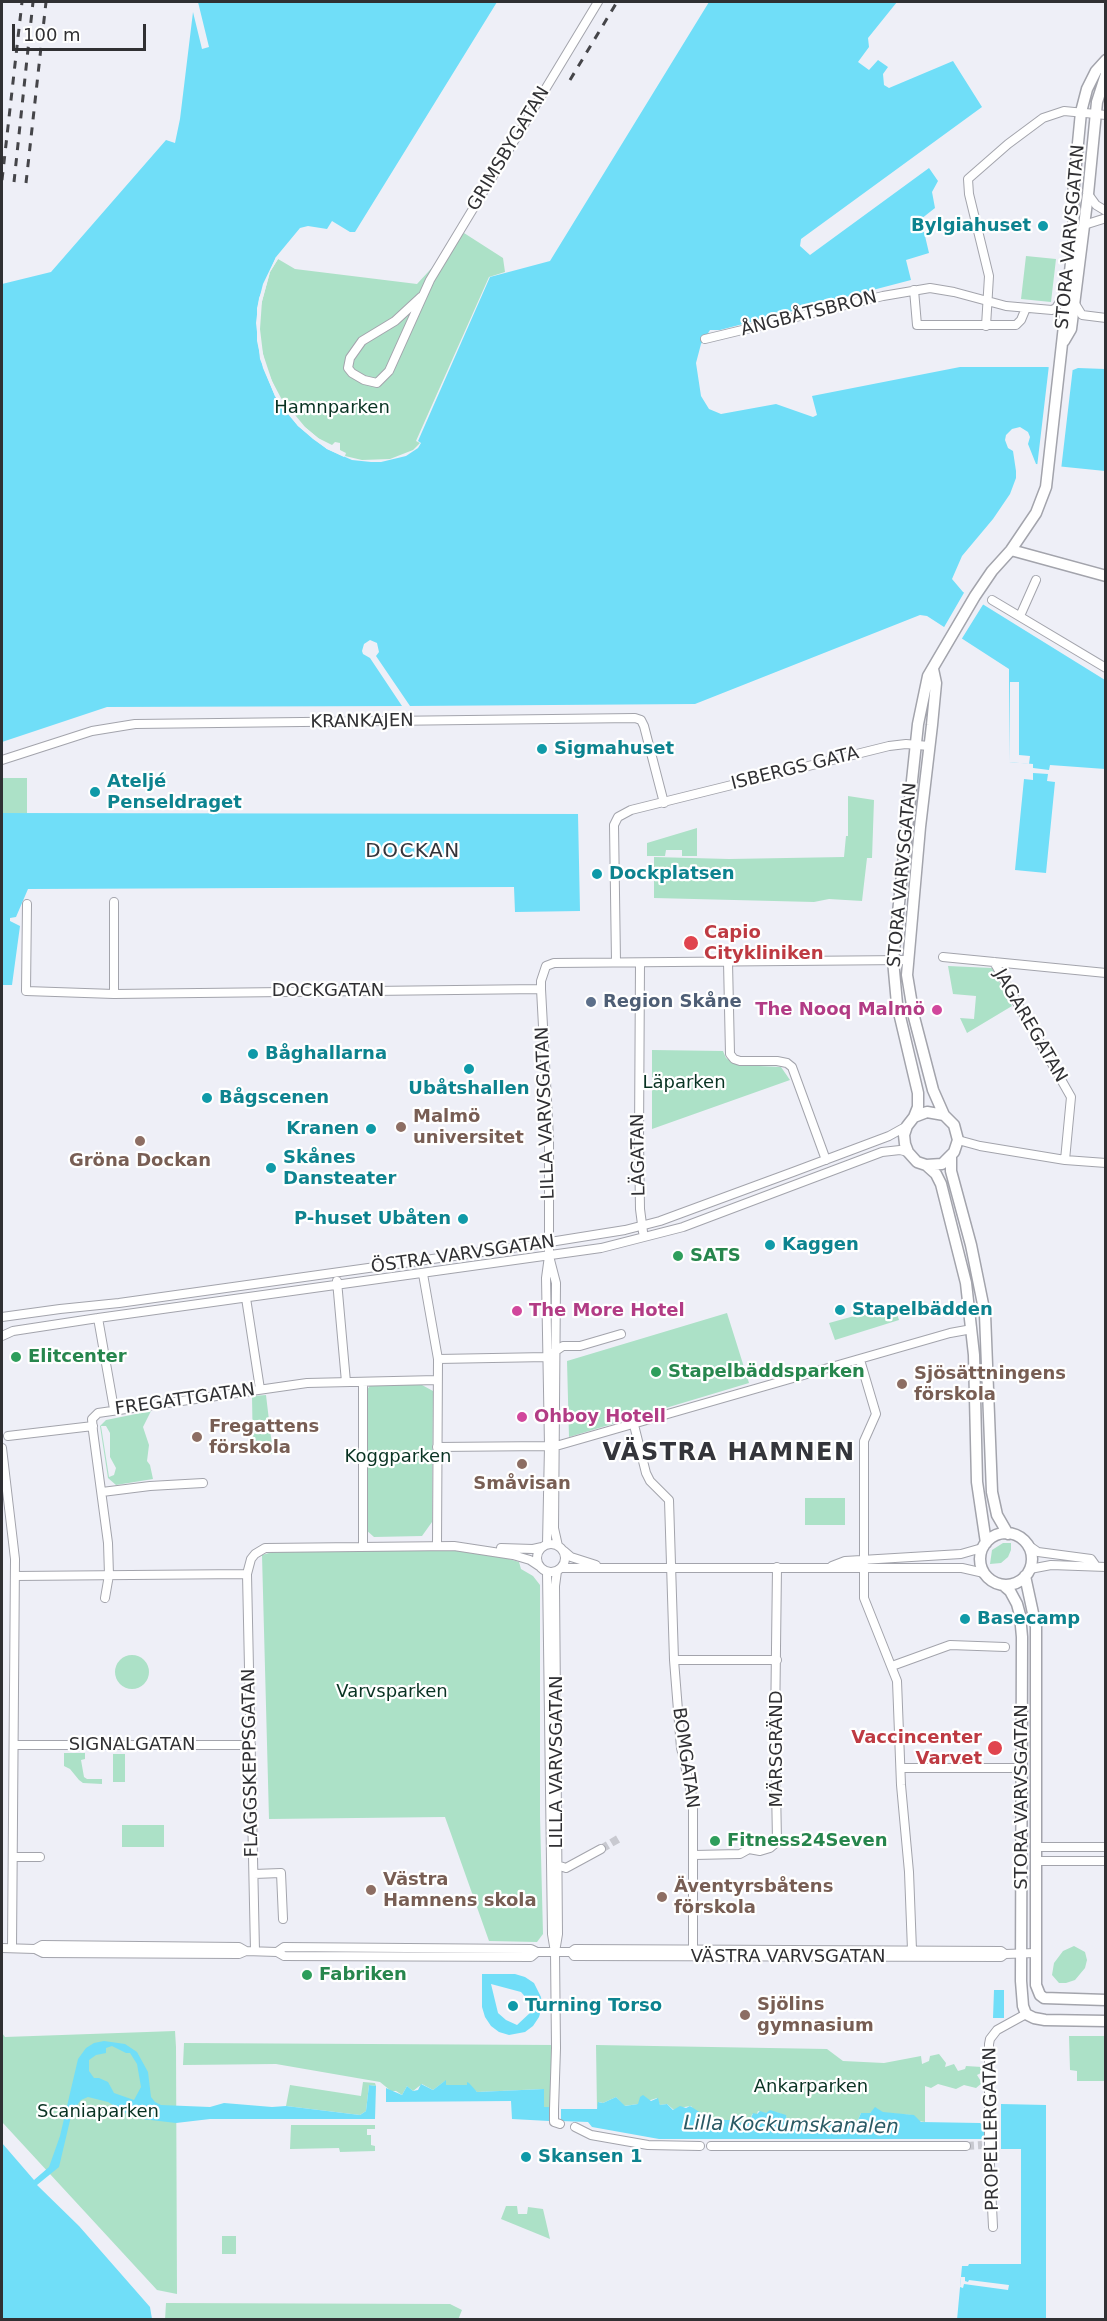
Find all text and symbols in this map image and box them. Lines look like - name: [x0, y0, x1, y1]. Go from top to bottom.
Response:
- scale bar: [15, 12, 148, 50]
- text: 100 m: [23, 24, 81, 45]
- street label: GRIMSBYGATAN: [463, 83, 555, 215]
- street label: STORA VARVSGATAN: [1052, 144, 1090, 330]
- place label: Bylgiahuset: [911, 215, 1031, 237]
- marker: Bylgiahuset: [1036, 219, 1050, 233]
- street label: ÅNGBÅTSBRON: [739, 287, 879, 341]
- park label: Hamnparken: [274, 397, 390, 419]
- street label: KRANKAJEN: [310, 710, 414, 734]
- place label: Sigmahuset: [554, 738, 674, 760]
- marker: Sigmahuset: [535, 742, 549, 756]
- street label: ISBERGS GATA: [729, 743, 861, 795]
- place label: Ateljé Penseldraget: [107, 771, 242, 814]
- street label: STORA VARVSGATAN: [884, 782, 922, 968]
- marker: Ateljé Penseldraget: [88, 785, 102, 799]
- district label: DOCKAN: [365, 840, 461, 864]
- place label: Dockplatsen: [609, 863, 734, 885]
- marker: Dockplatsen: [590, 867, 604, 881]
- place label: Capio Citykliniken: [704, 922, 824, 964]
- marker: Capio Citykliniken: [682, 934, 700, 952]
- street label: JAGAREGATAN: [989, 965, 1071, 1087]
- street label: DOCKGATAN: [272, 980, 384, 1002]
- place label: Region Skåne: [603, 991, 742, 1013]
- marker: Region Skåne: [584, 995, 598, 1009]
- place label: The Nooq Malmö: [755, 999, 925, 1021]
- marker: The Nooq Malmö: [930, 1003, 944, 1017]
- street label: LILLA VARVSGATAN: [532, 1026, 560, 1200]
- place label: Båghallarna: [265, 1043, 387, 1065]
- marker: Båghallarna: [246, 1047, 260, 1061]
- marker: Ubåtshallen: [462, 1062, 476, 1076]
- park label: Läparken: [642, 1072, 726, 1094]
- place label: Ubåtshallen: [408, 1078, 530, 1100]
- place label: Bågscenen: [219, 1087, 329, 1109]
- marker: Bågscenen: [200, 1091, 214, 1105]
- place label: Malmö universitet: [413, 1106, 524, 1148]
- street label: LÄGATAN: [627, 1113, 651, 1197]
- place label: Kranen: [286, 1118, 359, 1140]
- marker: Malmö universitet: [394, 1120, 408, 1134]
- marker: Kranen: [364, 1122, 378, 1136]
- marker: Gröna Dockan: [133, 1134, 147, 1148]
- place label: Skånes Dansteater: [283, 1147, 396, 1190]
- place label: Gröna Dockan: [69, 1150, 211, 1172]
- marker: Skånes Dansteater: [264, 1161, 278, 1175]
- place label: P-huset Ubåten: [294, 1208, 451, 1230]
- marker: P-huset Ubåten: [456, 1212, 470, 1226]
- street label: ÖSTRA VARVSGATAN: [370, 1231, 556, 1279]
- place label: Kaggen: [782, 1234, 859, 1256]
- marker: Kaggen: [763, 1238, 777, 1252]
- place label: SATS: [690, 1245, 741, 1267]
- marker: SATS: [671, 1249, 685, 1263]
- place label: Stapelbädden: [852, 1299, 993, 1321]
- place label: The More Hotel: [529, 1300, 685, 1322]
- marker: Stapelbädden: [833, 1303, 847, 1317]
- marker: The More Hotel: [510, 1304, 524, 1318]
- place label: Elitcenter: [28, 1346, 127, 1368]
- marker: Elitcenter: [9, 1350, 23, 1364]
- place label: Stapelbäddsparken: [668, 1361, 865, 1383]
- place label: Sjösättningens förskola: [914, 1363, 1066, 1406]
- marker: Stapelbäddsparken: [649, 1365, 663, 1379]
- marker: Sjösättningens förskola: [895, 1377, 909, 1391]
- street label: FREGATTGATAN: [114, 1379, 256, 1421]
- place label: Ohboy Hotell: [534, 1406, 666, 1428]
- marker: Ohboy Hotell: [515, 1410, 529, 1424]
- place label: Fregattens förskola: [209, 1416, 319, 1458]
- marker: Fregattens förskola: [190, 1430, 204, 1444]
- district label: VÄSTRA HAMNEN: [602, 1440, 856, 1468]
- park label: Koggparken: [345, 1446, 451, 1468]
- marker: Småvisan: [515, 1457, 529, 1471]
- place label: Småvisan: [473, 1473, 571, 1495]
- place label: Basecamp: [977, 1608, 1080, 1630]
- marker: Basecamp: [958, 1612, 972, 1626]
- street label: FLAGGSKEPPSGATAN: [239, 1668, 263, 1858]
- street label: LILLA VARVSGATAN: [546, 1676, 568, 1848]
- park label: Varvsparken: [336, 1681, 448, 1703]
- street label: MÄRSGRÄND: [766, 1690, 788, 1808]
- street label: STORA VARVSGATAN: [1011, 1704, 1033, 1890]
- street label: BOMGATAN: [667, 1706, 703, 1810]
- place label: Vaccincenter Varvet: [851, 1727, 982, 1770]
- street label: SIGNALGATAN: [69, 1734, 195, 1756]
- marker: Vaccincenter Varvet: [986, 1739, 1004, 1757]
- place label: Fitness24Seven: [727, 1830, 887, 1852]
- marker: Fitness24Seven: [708, 1834, 722, 1848]
- place label: Västra Hamnens skola: [383, 1869, 537, 1912]
- place label: Äventyrsbåtens förskola: [674, 1876, 833, 1918]
- marker: Västra Hamnens skola: [364, 1883, 378, 1897]
- marker: Äventyrsbåtens förskola: [655, 1890, 669, 1904]
- street label: VÄSTRA VARVSGATAN: [691, 1946, 885, 1968]
- place label: Fabriken: [319, 1964, 407, 1986]
- marker: Fabriken: [300, 1968, 314, 1982]
- place label: Sjölins gymnasium: [757, 1994, 874, 2036]
- place label: Turning Torso: [525, 1995, 662, 2017]
- marker: Turning Torso: [506, 1999, 520, 2013]
- marker: Sjölins gymnasium: [738, 2008, 752, 2022]
- street label: PROPELLERGATAN: [980, 2047, 1004, 2211]
- park label: Ankarparken: [754, 2076, 868, 2098]
- park label: Scaniaparken: [37, 2101, 159, 2123]
- water label: Lilla Kockumskanalen: [683, 2112, 899, 2140]
- place label: Skansen 1: [538, 2146, 642, 2168]
- marker: Skansen 1: [519, 2150, 533, 2164]

